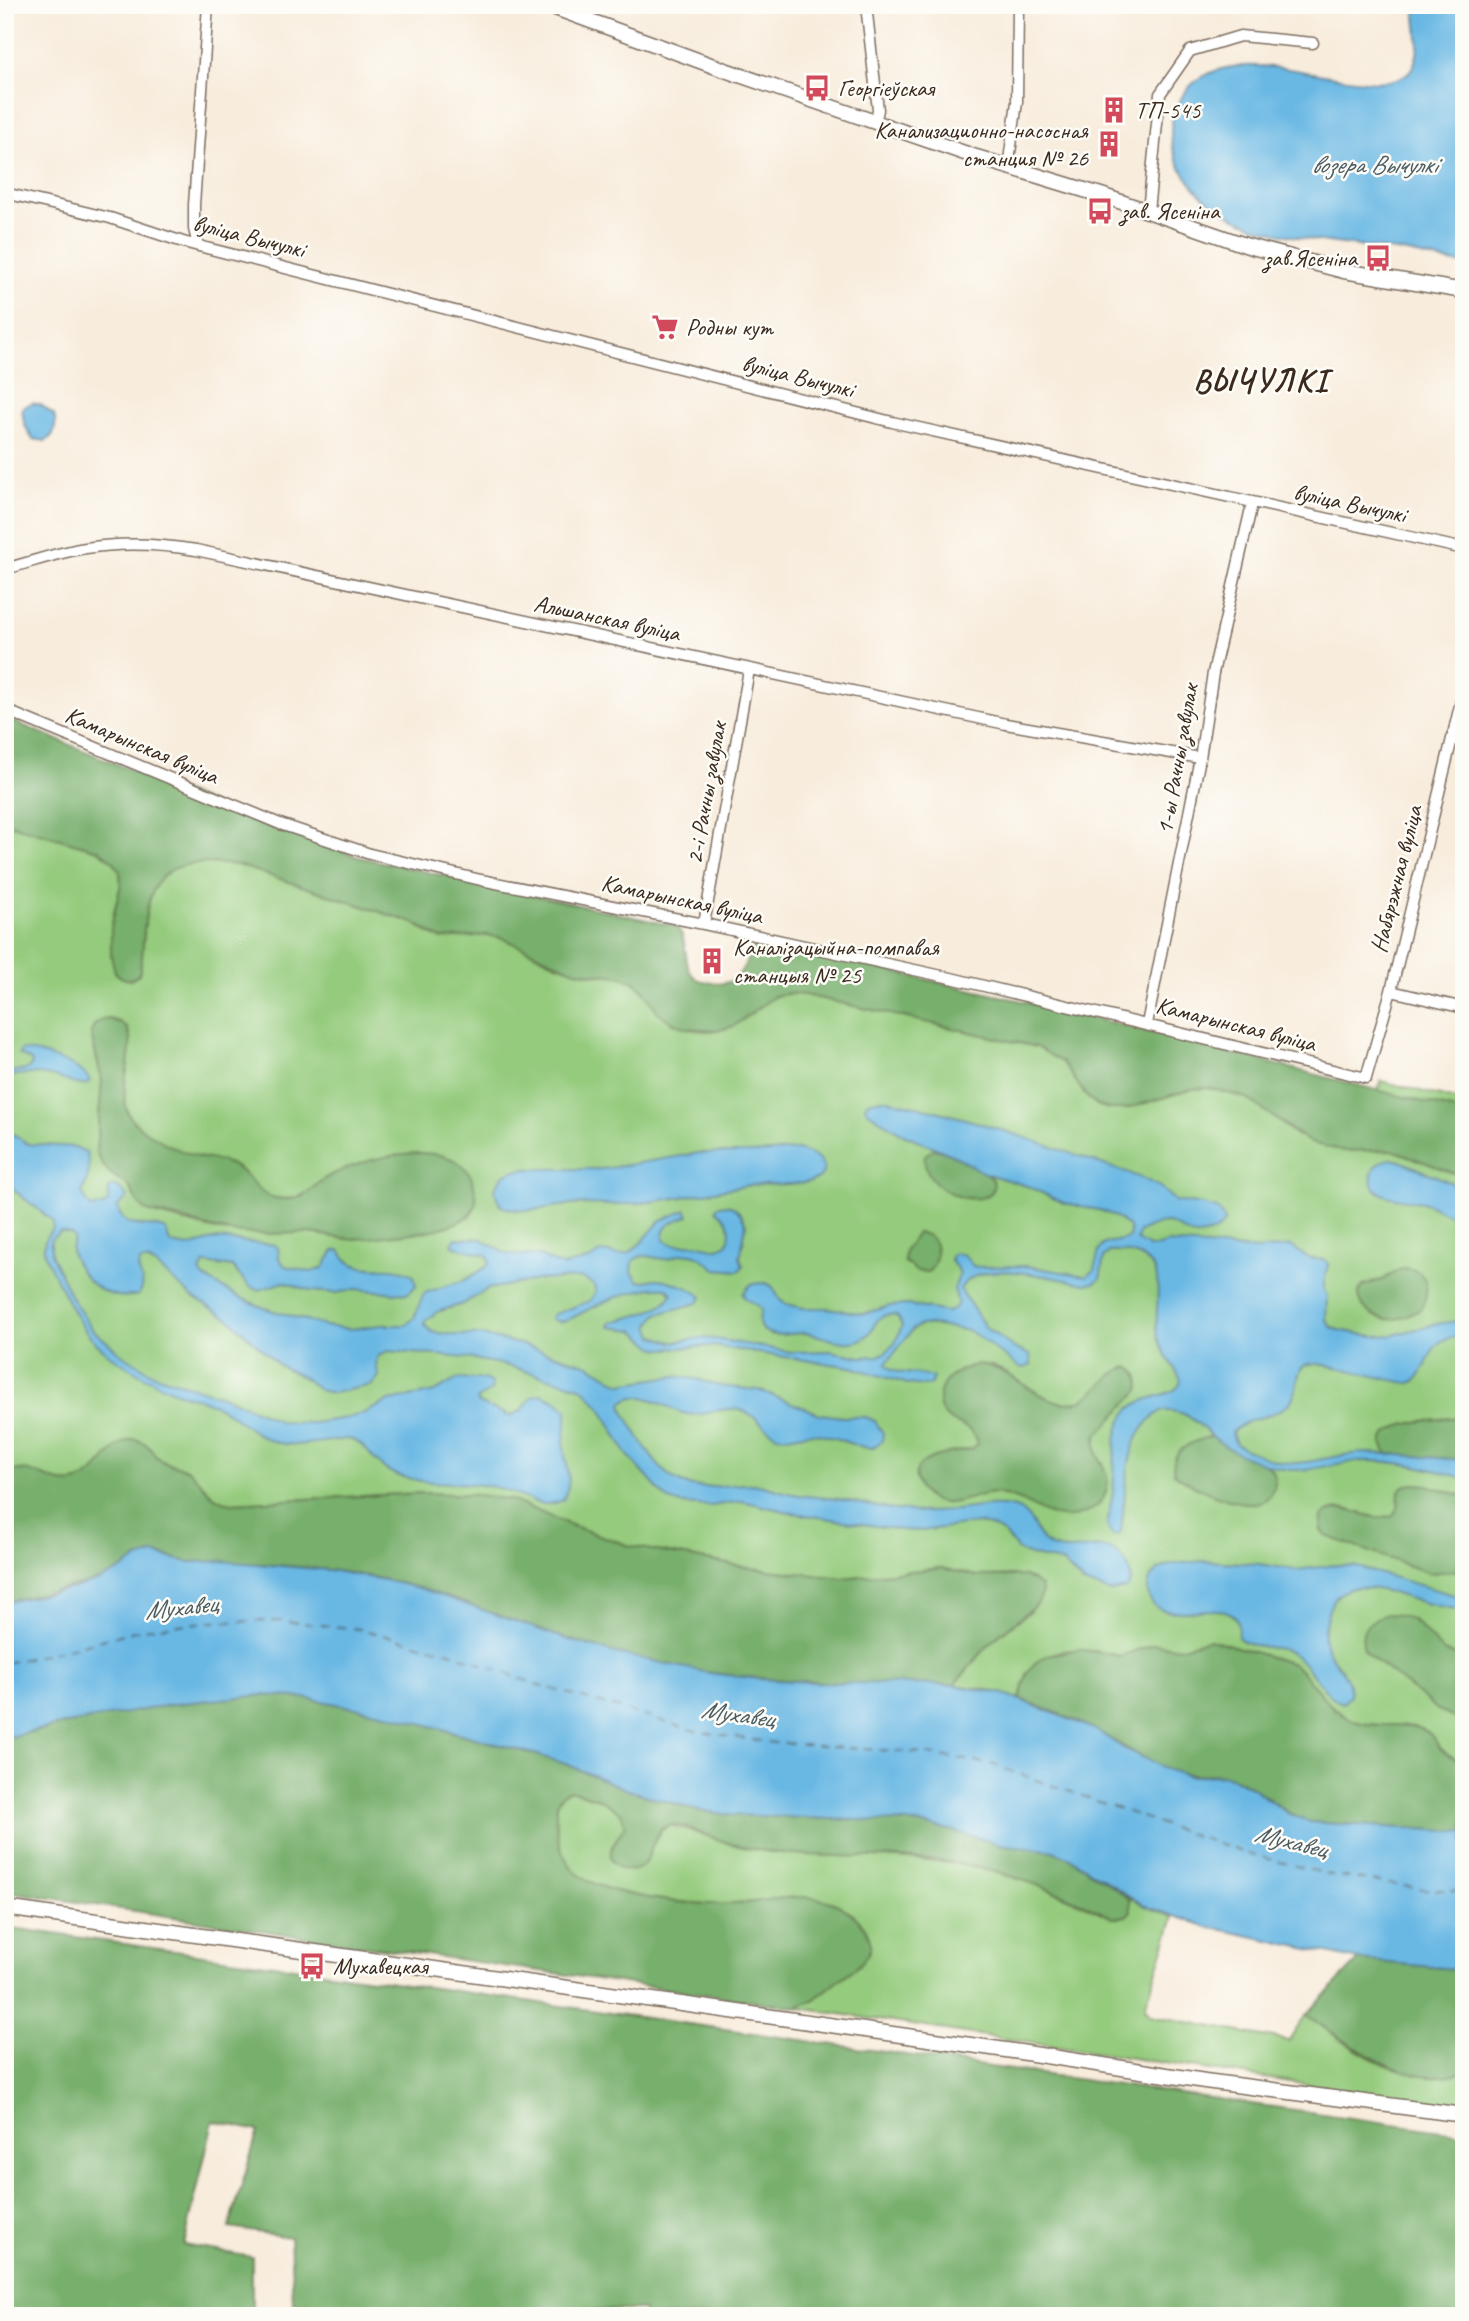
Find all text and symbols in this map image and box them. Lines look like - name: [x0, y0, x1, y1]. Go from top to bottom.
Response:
- bus stop icon: Георгіеўская: [802, 73, 832, 103]
- place label: Георгіеўская: [838, 73, 935, 103]
- building icon: ТП-545: [1099, 95, 1129, 125]
- place label: ТП-545: [1135, 95, 1202, 125]
- place label: Канализационно-насосная станция № 26: [875, 115, 1089, 173]
- building icon: Канализационно-насосная станция № 26: [1094, 129, 1124, 159]
- water label: возера Вычулкі: [1311, 148, 1443, 181]
- bus stop icon: зав. Ясеніна: [1085, 196, 1115, 226]
- place label: зав. Ясеніна: [1118, 196, 1221, 227]
- street label: вуліца Вычулкі: [190, 208, 311, 265]
- place label: зав.Ясеніна: [1261, 243, 1359, 274]
- bus stop icon: зав.Ясеніна: [1363, 243, 1393, 273]
- supermarket icon: Родны кут: [650, 312, 680, 342]
- place label: Родны кут: [686, 312, 774, 342]
- street label: вуліца Вычулкі: [739, 348, 860, 405]
- district label: ВЫЧУЛКІ: [1193, 360, 1334, 401]
- street label: вуліца Вычулкі: [1291, 476, 1411, 530]
- street label: Альшанская вуліца: [531, 588, 684, 648]
- street label: 1-ы Рачны завулак: [1149, 680, 1206, 837]
- street label: Камарынская вуліца: [61, 699, 225, 791]
- street label: 2-і Рачны завулак: [679, 718, 735, 867]
- street label: Набярэжная вуліца: [1363, 801, 1429, 956]
- street label: Камарынская вуліца: [599, 867, 767, 931]
- place label: Каналізацыйна-помпавая станцыя № 25: [733, 932, 940, 990]
- building icon: Каналізацыйна-помпавая станцыя № 25: [697, 946, 727, 976]
- street label: Камарынская вуліца: [1153, 990, 1321, 1059]
- water label: Мухавец: [143, 1586, 222, 1627]
- water label: Мухавец: [699, 1693, 779, 1736]
- water label: Мухавец: [1251, 1816, 1333, 1866]
- bus stop icon: Мухавецкая: [297, 1951, 327, 1981]
- place label: Мухавецкая: [333, 1951, 429, 1981]

